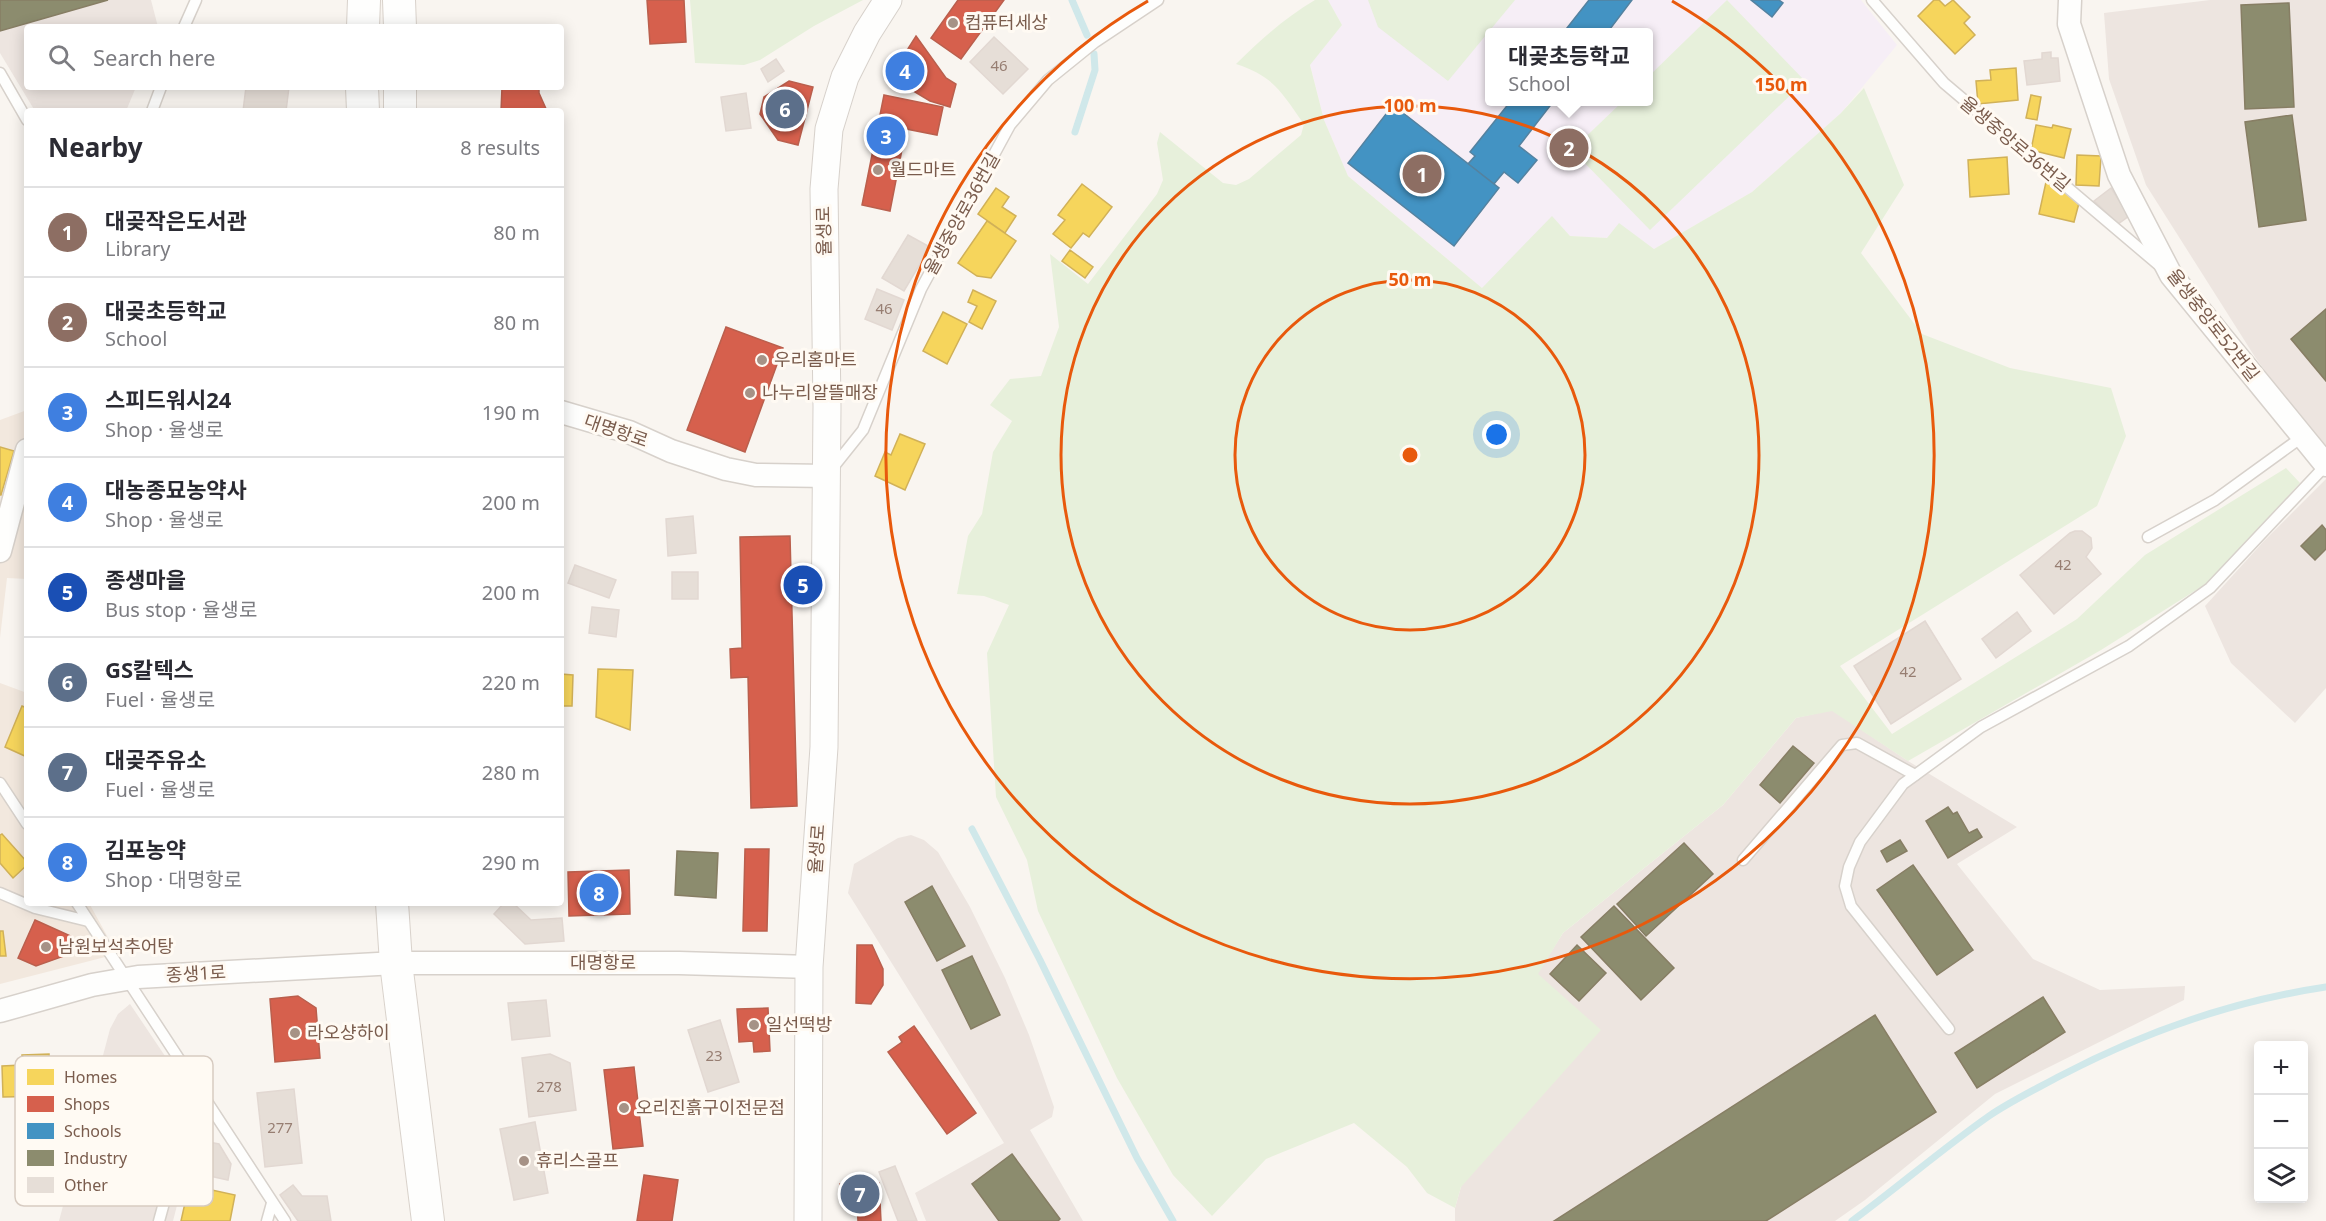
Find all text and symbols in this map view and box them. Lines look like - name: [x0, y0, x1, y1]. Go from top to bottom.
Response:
- place label: 컴퓨터세상: [965, 10, 1048, 34]
- marker: 컴퓨터세상: [946, 16, 960, 30]
- search box: [24, 24, 564, 90]
- popup: [1485, 28, 1653, 106]
- text: 대곶초등학교: [1508, 40, 1630, 70]
- icon: search: [45, 41, 78, 74]
- text: Search here: [93, 42, 215, 72]
- pin: 4: [886, 48, 924, 94]
- house number: 46: [990, 55, 1008, 75]
- text: School: [1508, 70, 1571, 97]
- text: 150 m: [1754, 72, 1808, 96]
- pin: 6: [766, 86, 804, 132]
- street label: 율생중앙로36번길: [1956, 90, 2076, 196]
- text: 100 m: [1383, 93, 1437, 117]
- pin: 3: [866, 114, 906, 158]
- pin: 2: [1550, 126, 1588, 170]
- text: Nearby: [48, 129, 143, 165]
- text: 8 results: [460, 134, 540, 161]
- street label: 율생중앙로36번길: [918, 148, 1005, 279]
- pin: 1: [1402, 152, 1442, 196]
- place label: 월드마트: [890, 157, 956, 181]
- marker: 월드마트: [871, 163, 885, 177]
- text: 대곶작은도서관: [105, 205, 247, 235]
- street label: 율생로: [811, 206, 835, 256]
- text: 1: [62, 219, 73, 246]
- text: 80 m: [493, 219, 540, 246]
- text: Library: [105, 235, 170, 262]
- street label: 율생중앙로52번길: [2162, 263, 2265, 386]
- text: 50 m: [1389, 267, 1431, 291]
- text: 대곶초등학교: [105, 295, 226, 325]
- house number: 46: [875, 298, 893, 318]
- text: 2: [62, 309, 73, 336]
- text: 80 m: [493, 309, 540, 336]
- text: School: [105, 325, 167, 352]
- place label: 우리홈마트: [774, 347, 857, 371]
- marker: 우리홈마트: [755, 353, 769, 367]
- place label: 나누리알뜰매장: [762, 380, 878, 404]
- text: 스피드워시24: [105, 384, 231, 414]
- marker: 나누리알뜰매장: [743, 386, 757, 400]
- text: 3: [62, 399, 73, 426]
- text: 190 m: [482, 399, 540, 426]
- street label: 대명항로: [581, 408, 652, 452]
- text: Shop · 율생로: [105, 416, 224, 443]
- your location: [1482, 420, 1511, 449]
- centre of rings: [1400, 445, 1420, 465]
- text: 대농종묘농약사: [105, 474, 247, 504]
- text: 4: [62, 489, 73, 516]
- text: 200 m: [482, 489, 540, 516]
- text: Shop · 율생로: [105, 506, 224, 533]
- house number: 42: [2054, 554, 2072, 574]
- pin: 5: [784, 562, 822, 608]
- text: 종생마을: [105, 564, 186, 594]
- text: 5: [62, 579, 73, 606]
- text: 200 m: [482, 579, 540, 606]
- text: Bus stop · 율생로: [105, 596, 257, 623]
- text: GS칼텍스: [105, 654, 194, 684]
- house number: 42: [1899, 661, 1917, 681]
- text: 6: [62, 669, 73, 696]
- text: 220 m: [482, 669, 540, 696]
- text: Fuel · 율생로: [105, 686, 215, 713]
- text: 대곶주유소: [105, 744, 206, 774]
- text: 7: [62, 759, 73, 786]
- text: 280 m: [482, 759, 540, 786]
- text: Fuel · 율생로: [105, 776, 215, 803]
- street label: 율생로: [802, 823, 830, 875]
- text: 김포농약: [105, 834, 186, 864]
- text: 8: [62, 849, 73, 876]
- text: 290 m: [482, 849, 540, 876]
- text: Shop · 대명항로: [105, 866, 242, 893]
- pin: 8: [580, 870, 618, 916]
- place label: 남원보석추어탕: [58, 934, 174, 958]
- marker: 남원보석추어탕: [39, 940, 53, 954]
- street label: 대명항로: [570, 950, 636, 974]
- street label: 종생1로: [165, 959, 227, 987]
- place label: 일선떡방: [766, 1012, 832, 1036]
- marker: 일선떡방: [747, 1018, 761, 1032]
- place label: 라오샹하이: [307, 1020, 390, 1044]
- marker: 라오샹하이: [288, 1026, 302, 1040]
- map controls: [2254, 1041, 2308, 1203]
- button: +: [2254, 1041, 2308, 1095]
- house number: 23: [705, 1045, 723, 1065]
- legend: [15, 1056, 213, 1206]
- text: Homes: [64, 1066, 117, 1088]
- house number: 278: [536, 1076, 562, 1096]
- text: Shops: [64, 1093, 110, 1115]
- place label: 오리진흙구이전문점: [636, 1095, 785, 1119]
- button: −: [2254, 1095, 2308, 1149]
- marker: 오리진흙구이전문점: [617, 1101, 631, 1115]
- house number: 277: [267, 1117, 293, 1137]
- text: Schools: [64, 1120, 122, 1142]
- text: Industry: [64, 1147, 128, 1169]
- place label: 휴리스골프: [536, 1148, 619, 1172]
- button: layers: [2254, 1149, 2308, 1203]
- marker: 휴리스골프: [517, 1154, 531, 1168]
- pin: 7: [840, 1172, 880, 1216]
- text: Other: [64, 1174, 108, 1196]

